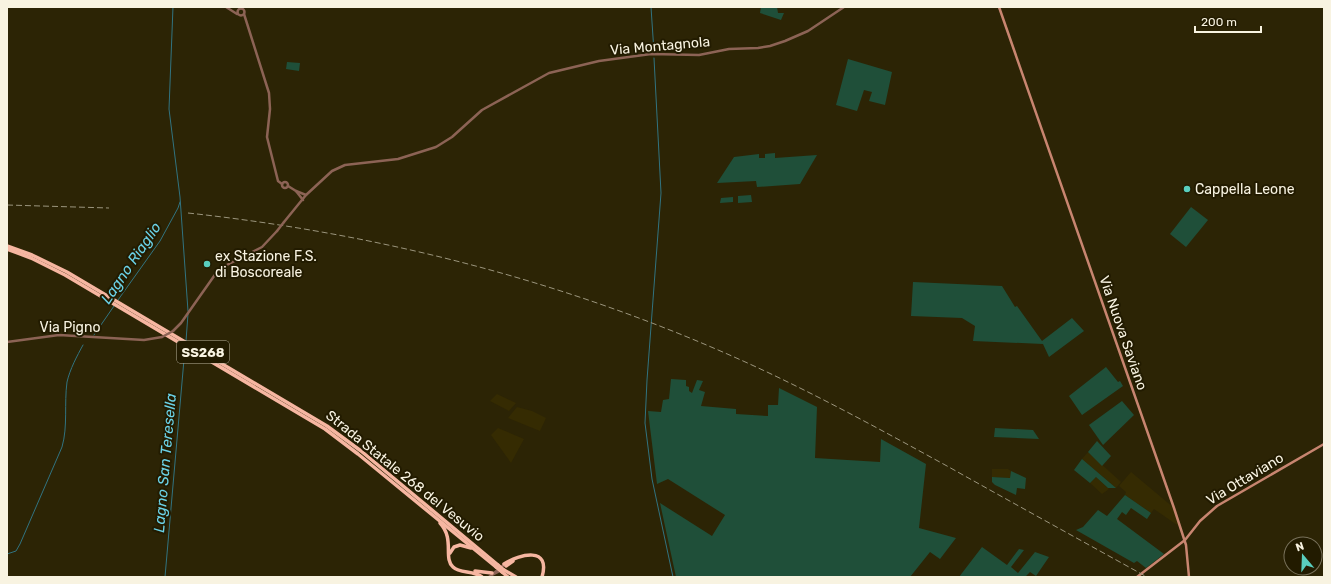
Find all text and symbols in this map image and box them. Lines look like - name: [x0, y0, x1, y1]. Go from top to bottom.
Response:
- scale bar: [1195, 8, 1261, 34]
- text: 200 m: [1201, 15, 1237, 29]
- street label: Via Montagnola: [609, 33, 711, 59]
- place label: Cappella Leone: [1195, 181, 1295, 198]
- marker: Cappella Leone: [1182, 184, 1192, 194]
- water label: Lagno Riaglio: [97, 218, 165, 307]
- place label: ex Stazione F.S. di Boscoreale: [215, 248, 317, 281]
- marker: ex Stazione F.S. di Boscoreale: [202, 259, 212, 269]
- street label: Via Nuova Saviano: [1095, 274, 1151, 392]
- street label: Via Pigno: [40, 319, 100, 336]
- road number: SS268: [177, 341, 229, 363]
- water label: Lagno San Teresella: [150, 392, 180, 533]
- street label: Strada Statale 268 del Vesuvio: [322, 407, 488, 545]
- street label: Via Ottaviano: [1203, 449, 1287, 509]
- north arrow: [1283, 536, 1323, 576]
- text: N: [1294, 540, 1306, 554]

